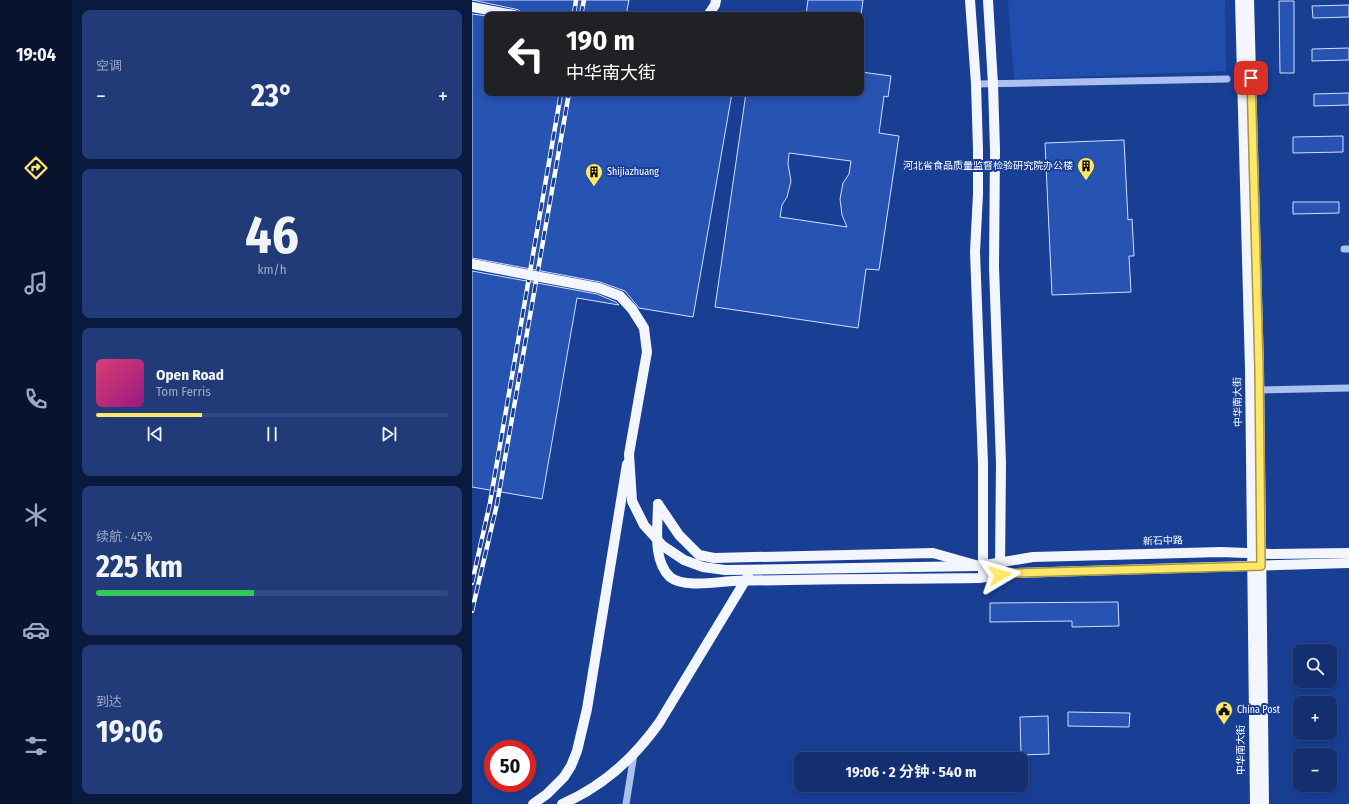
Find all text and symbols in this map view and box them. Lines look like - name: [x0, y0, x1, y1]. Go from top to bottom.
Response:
- text: 190 m: [566, 24, 635, 57]
- icon: left: [500, 28, 552, 80]
- text: 19:04: [16, 44, 56, 66]
- text: 空调: [96, 58, 122, 73]
- pin: [1234, 61, 1268, 95]
- text: 中华南大街: [566, 62, 656, 84]
- icon: arrive: [1240, 67, 1262, 89]
- text: 23°: [251, 78, 293, 114]
- text: −: [96, 83, 106, 110]
- text: +: [438, 83, 448, 110]
- icon: directions: [22, 154, 50, 182]
- building icon: 河北省食品质量监督检验研究院办公楼: [1076, 156, 1096, 181]
- place label: 河北省食品质量监督检验研究院办公楼: [903, 160, 1073, 172]
- building icon: Shijiazhuang: [584, 162, 604, 187]
- place label: Shijiazhuang: [607, 166, 659, 178]
- text: 46: [245, 204, 299, 267]
- text: km/h: [258, 262, 287, 277]
- icon: music: [22, 269, 50, 297]
- text: Open Road: [156, 366, 224, 384]
- street label: 中华南大街: [1232, 377, 1244, 427]
- text: Tom Ferris: [156, 384, 211, 399]
- icon: phone: [22, 385, 50, 413]
- icon: previous: [144, 423, 166, 445]
- icon: pause: [261, 423, 283, 445]
- icon: next: [378, 423, 400, 445]
- icon: climate: [22, 501, 50, 529]
- text: 续航 · 45%: [96, 529, 152, 544]
- street label: 新石中路: [1143, 534, 1183, 548]
- text: 225 km: [96, 549, 183, 585]
- position arrow: [979, 554, 1021, 596]
- icon: car: [22, 616, 50, 644]
- map controls: [1293, 644, 1337, 792]
- button: search: [1293, 644, 1337, 688]
- text: 到达: [96, 694, 122, 709]
- button: +: [1293, 696, 1337, 740]
- public building icon: China Post: [1214, 700, 1234, 725]
- place label: China Post: [1237, 704, 1281, 716]
- text: 19:06: [96, 714, 163, 750]
- street label: 中华南大街: [1235, 725, 1247, 775]
- icon: filters: [22, 732, 50, 760]
- speed limit sign: 50: [484, 740, 536, 792]
- button: −: [1293, 748, 1337, 792]
- text: 19:06 · 2 分钟 · 540 m: [846, 763, 976, 781]

